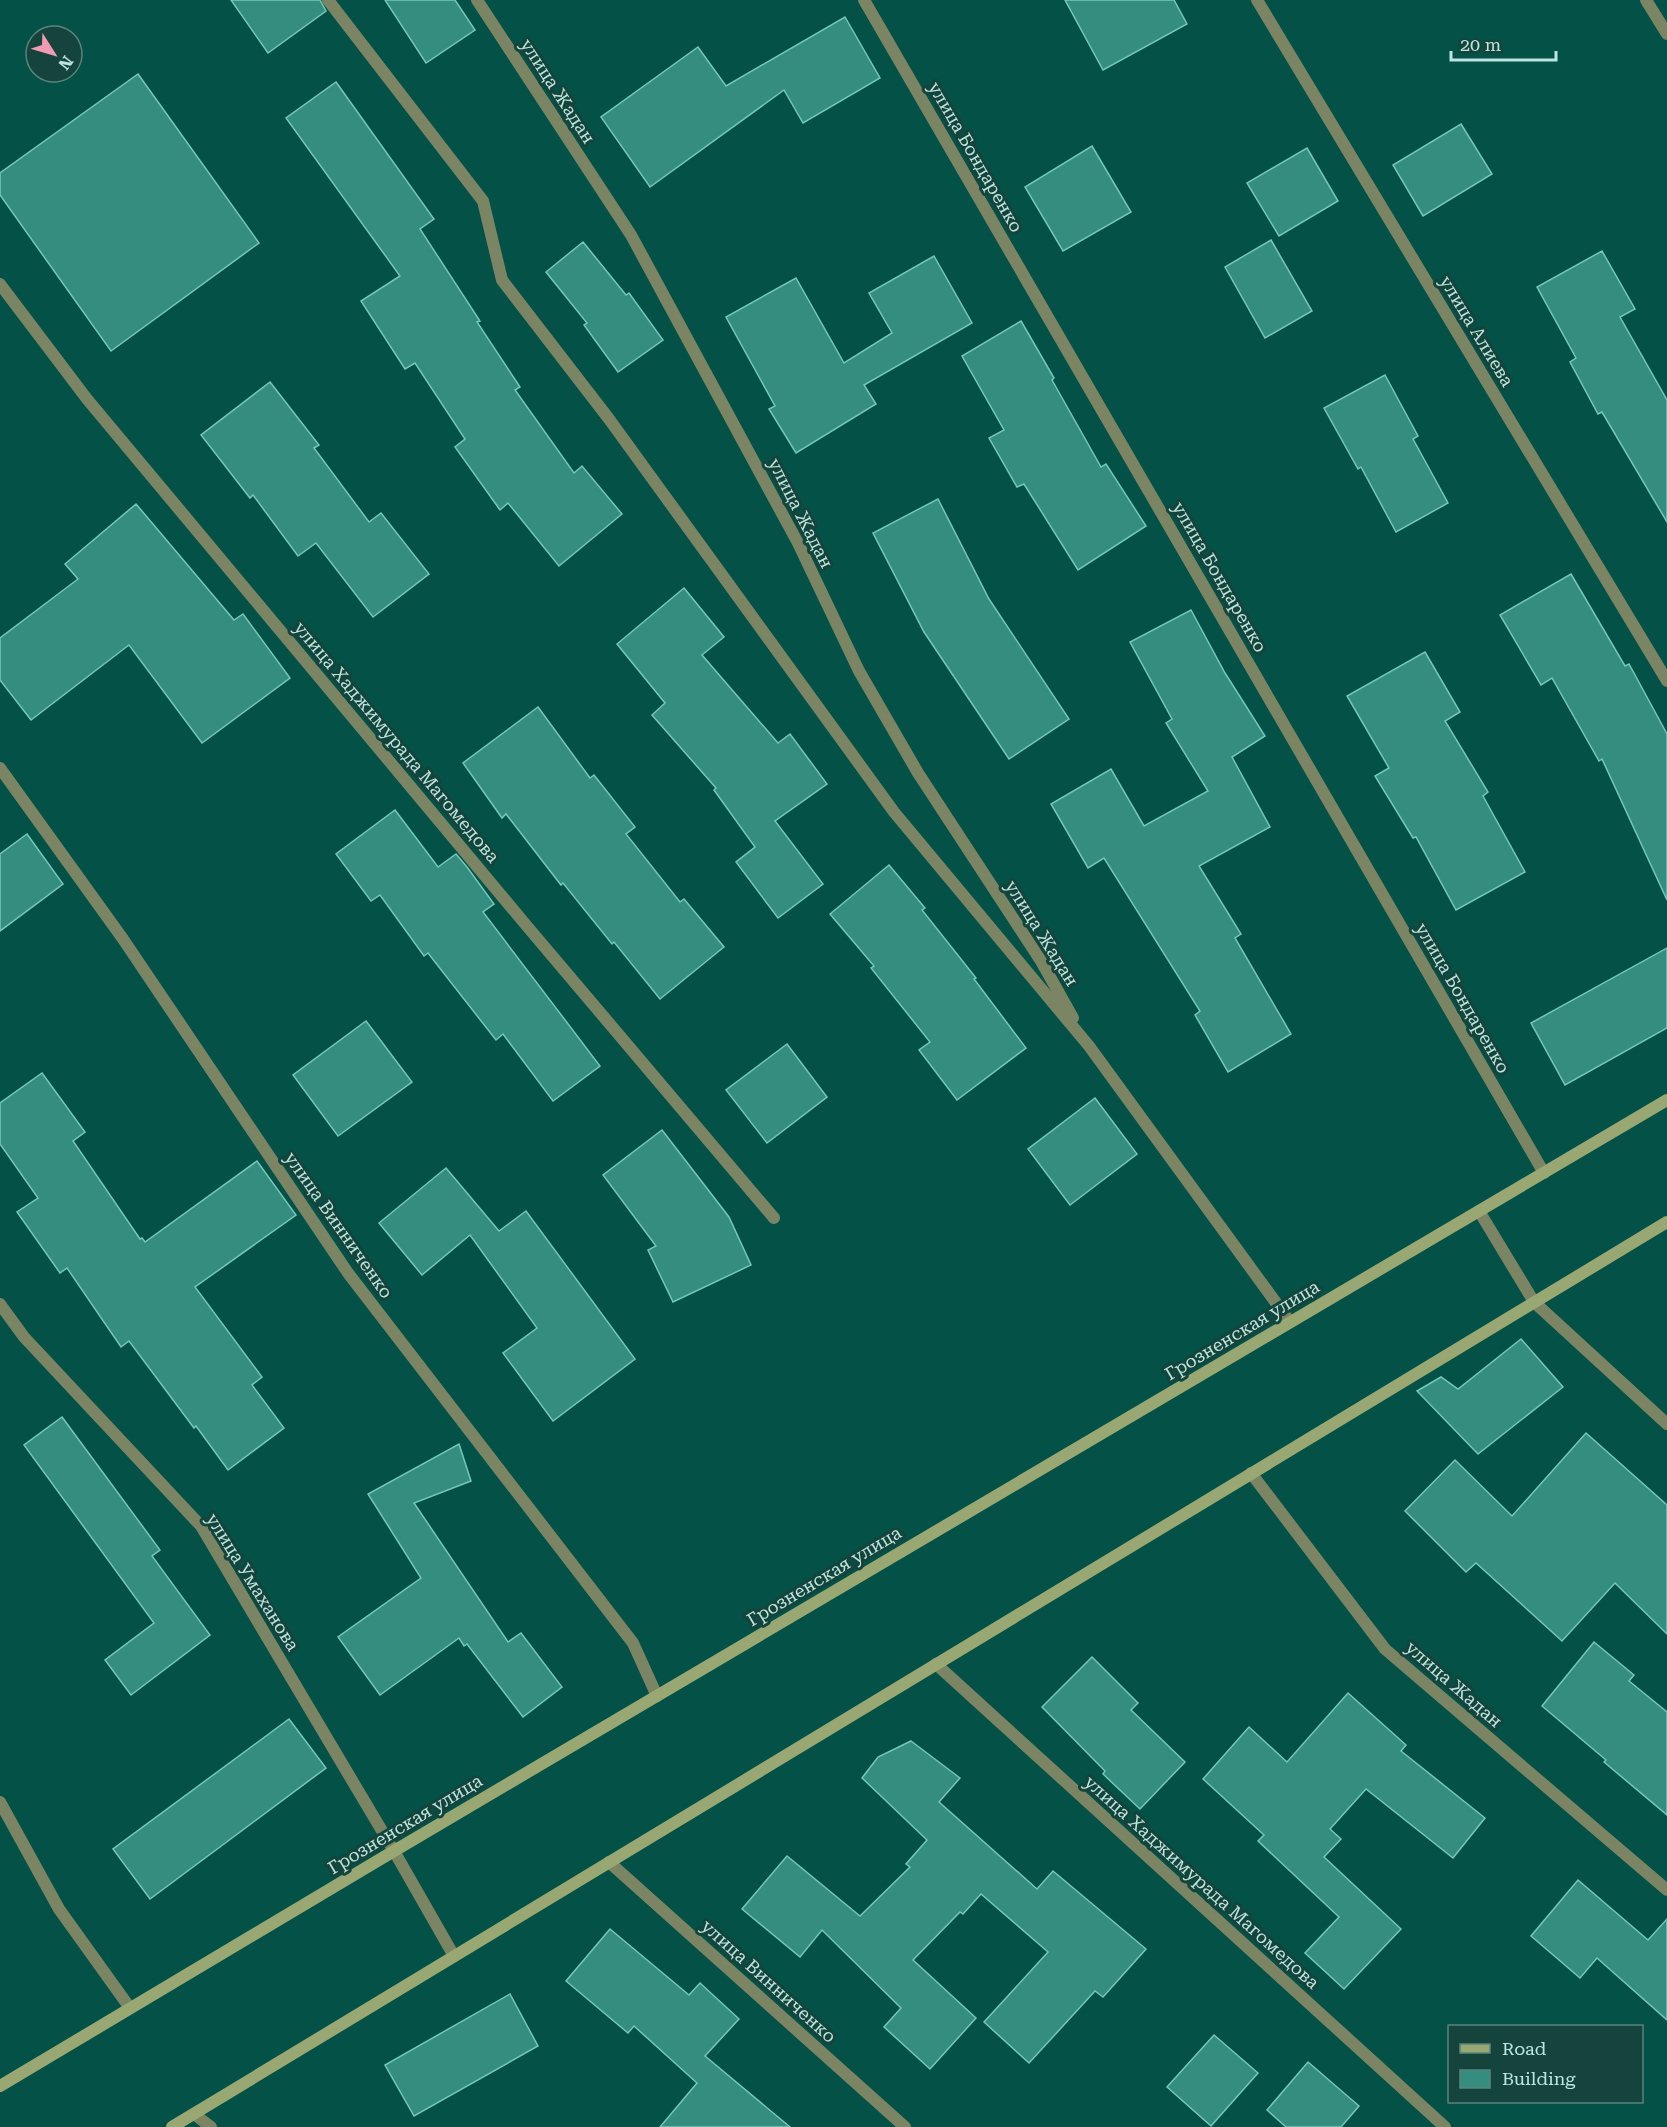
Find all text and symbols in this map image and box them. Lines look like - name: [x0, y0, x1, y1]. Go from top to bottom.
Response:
- north arrow: [24, 24, 84, 84]
- scale bar: [1451, 24, 1556, 62]
- text: 20 m: [1460, 34, 1501, 55]
- street label: улица Жадан: [516, 35, 600, 148]
- text: N: [54, 52, 77, 73]
- street label: улица Бондаренко: [924, 78, 1028, 236]
- street label: улица Алиева: [1436, 272, 1518, 390]
- street label: улица Жадан: [764, 455, 838, 572]
- street label: улица Бондаренко: [1168, 498, 1272, 656]
- street label: улица Хаджимурада Магомедова: [290, 617, 504, 867]
- street label: улица Жадан: [1001, 876, 1083, 990]
- street label: улица Бондаренко: [1411, 919, 1515, 1077]
- street label: улица Винниченко: [281, 1148, 397, 1302]
- street label: Грозненская улица: [1161, 1275, 1323, 1384]
- street label: улица Умаханова: [202, 1509, 304, 1655]
- street label: Грозненская улица: [743, 1521, 905, 1630]
- street label: улица Жадан: [1402, 1637, 1507, 1732]
- street label: Грозненская улица: [324, 1769, 486, 1878]
- street label: улица Хаджимурада Магомедова: [1080, 1771, 1324, 1993]
- street label: улица Винниченко: [697, 1915, 841, 2047]
- legend: [1448, 2025, 1643, 2103]
- text: Road: [1502, 2038, 1547, 2059]
- text: Building: [1502, 2068, 1576, 2089]

